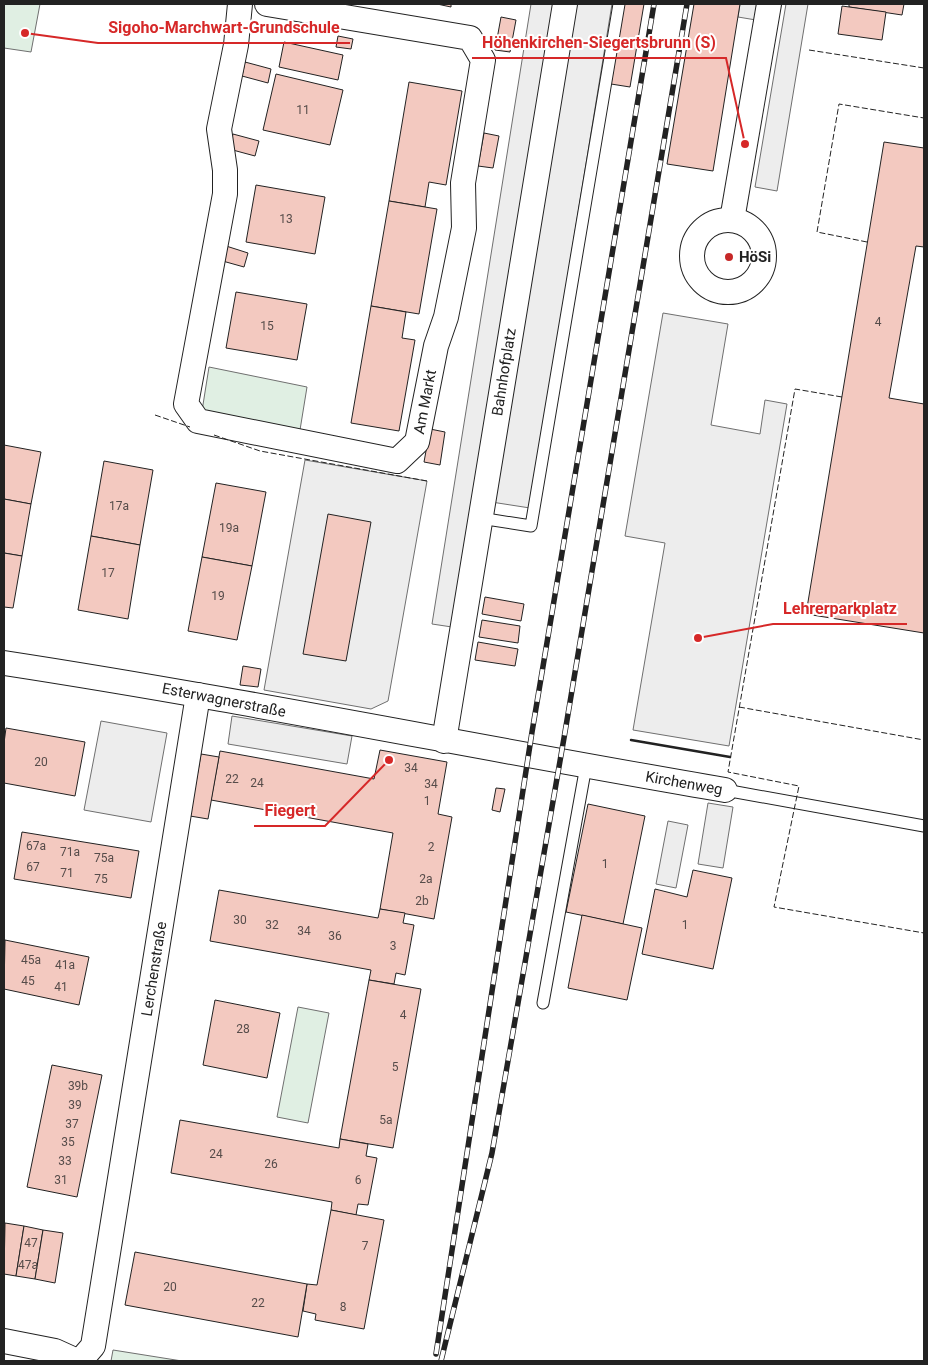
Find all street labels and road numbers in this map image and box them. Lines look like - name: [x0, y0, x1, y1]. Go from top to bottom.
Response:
- street label: Bahnhofplatz: [488, 327, 520, 417]
- street label: Am Markt: [410, 368, 440, 436]
- street label: Esterwagnerstraße: [160, 679, 288, 721]
- street label: Kirchenweg: [644, 767, 724, 799]
- street label: Lerchenstraße: [138, 920, 170, 1018]

